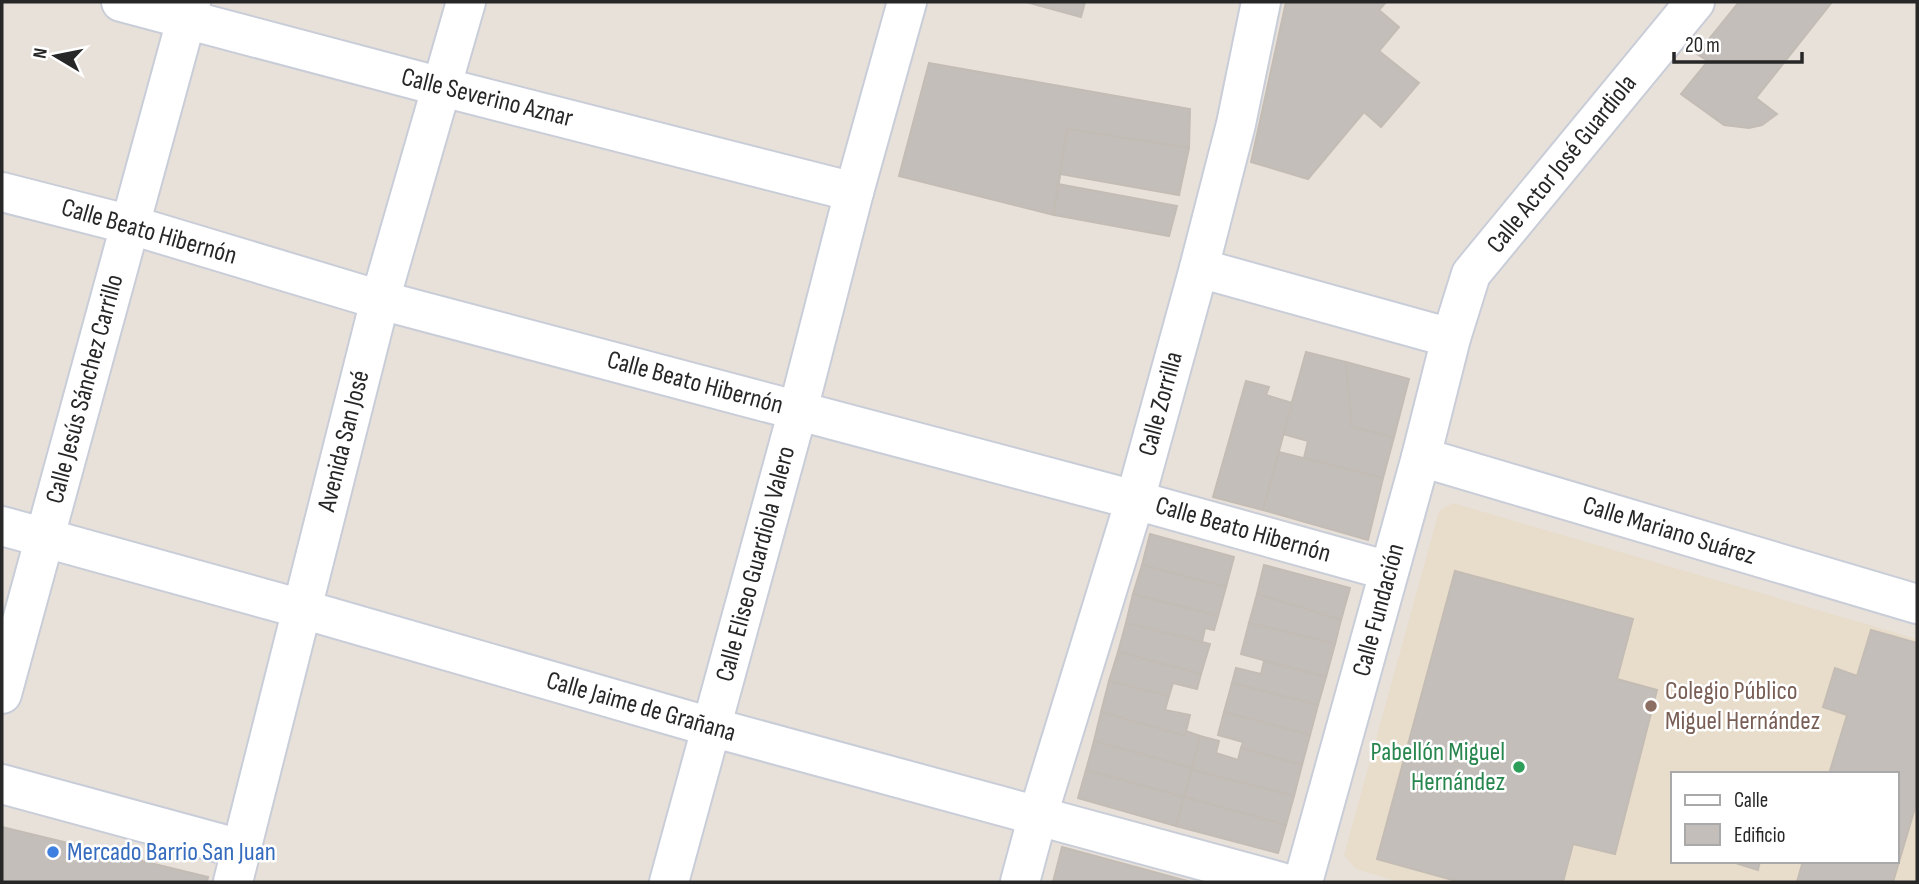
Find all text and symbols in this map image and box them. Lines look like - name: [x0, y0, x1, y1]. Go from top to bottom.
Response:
- north arrow: [21, 21, 91, 91]
- scale bar: [1674, 21, 1802, 65]
- text: 20 m: [1685, 33, 1720, 58]
- text: N: [29, 46, 53, 60]
- street label: Calle Severino Aznar: [398, 62, 577, 134]
- street label: Calle Actor José Guardiola: [1481, 69, 1643, 259]
- street label: Calle Beato Hibernón: [58, 192, 240, 272]
- street label: Calle Jesús Sánchez Carrillo: [39, 271, 131, 507]
- street label: Calle Beato Hibernón: [604, 345, 786, 421]
- street label: Calle Zorrilla: [1132, 348, 1190, 460]
- street label: Avenida San José: [311, 367, 377, 516]
- street label: Calle Eliseo Guardiola Valero: [710, 443, 802, 685]
- street label: Calle Beato Hibernón: [1152, 490, 1334, 570]
- street label: Calle Mariano Suárez: [1579, 490, 1759, 572]
- street label: Calle Fundación: [1346, 540, 1412, 680]
- street label: Calle Jaime de Grañana: [543, 665, 739, 749]
- place label: Colegio Público Miguel Hernández: [1665, 676, 1820, 737]
- marker: Colegio Público Miguel Hernández: [1643, 698, 1659, 714]
- place label: Pabellón Miguel Hernández: [1371, 737, 1505, 798]
- marker: Pabellón Miguel Hernández: [1511, 759, 1527, 775]
- legend: [1671, 772, 1898, 863]
- text: Calle: [1734, 788, 1768, 813]
- text: Edificio: [1734, 823, 1785, 848]
- place label: Mercado Barrio San Juan: [67, 837, 276, 868]
- marker: Mercado Barrio San Juan: [45, 844, 61, 860]

